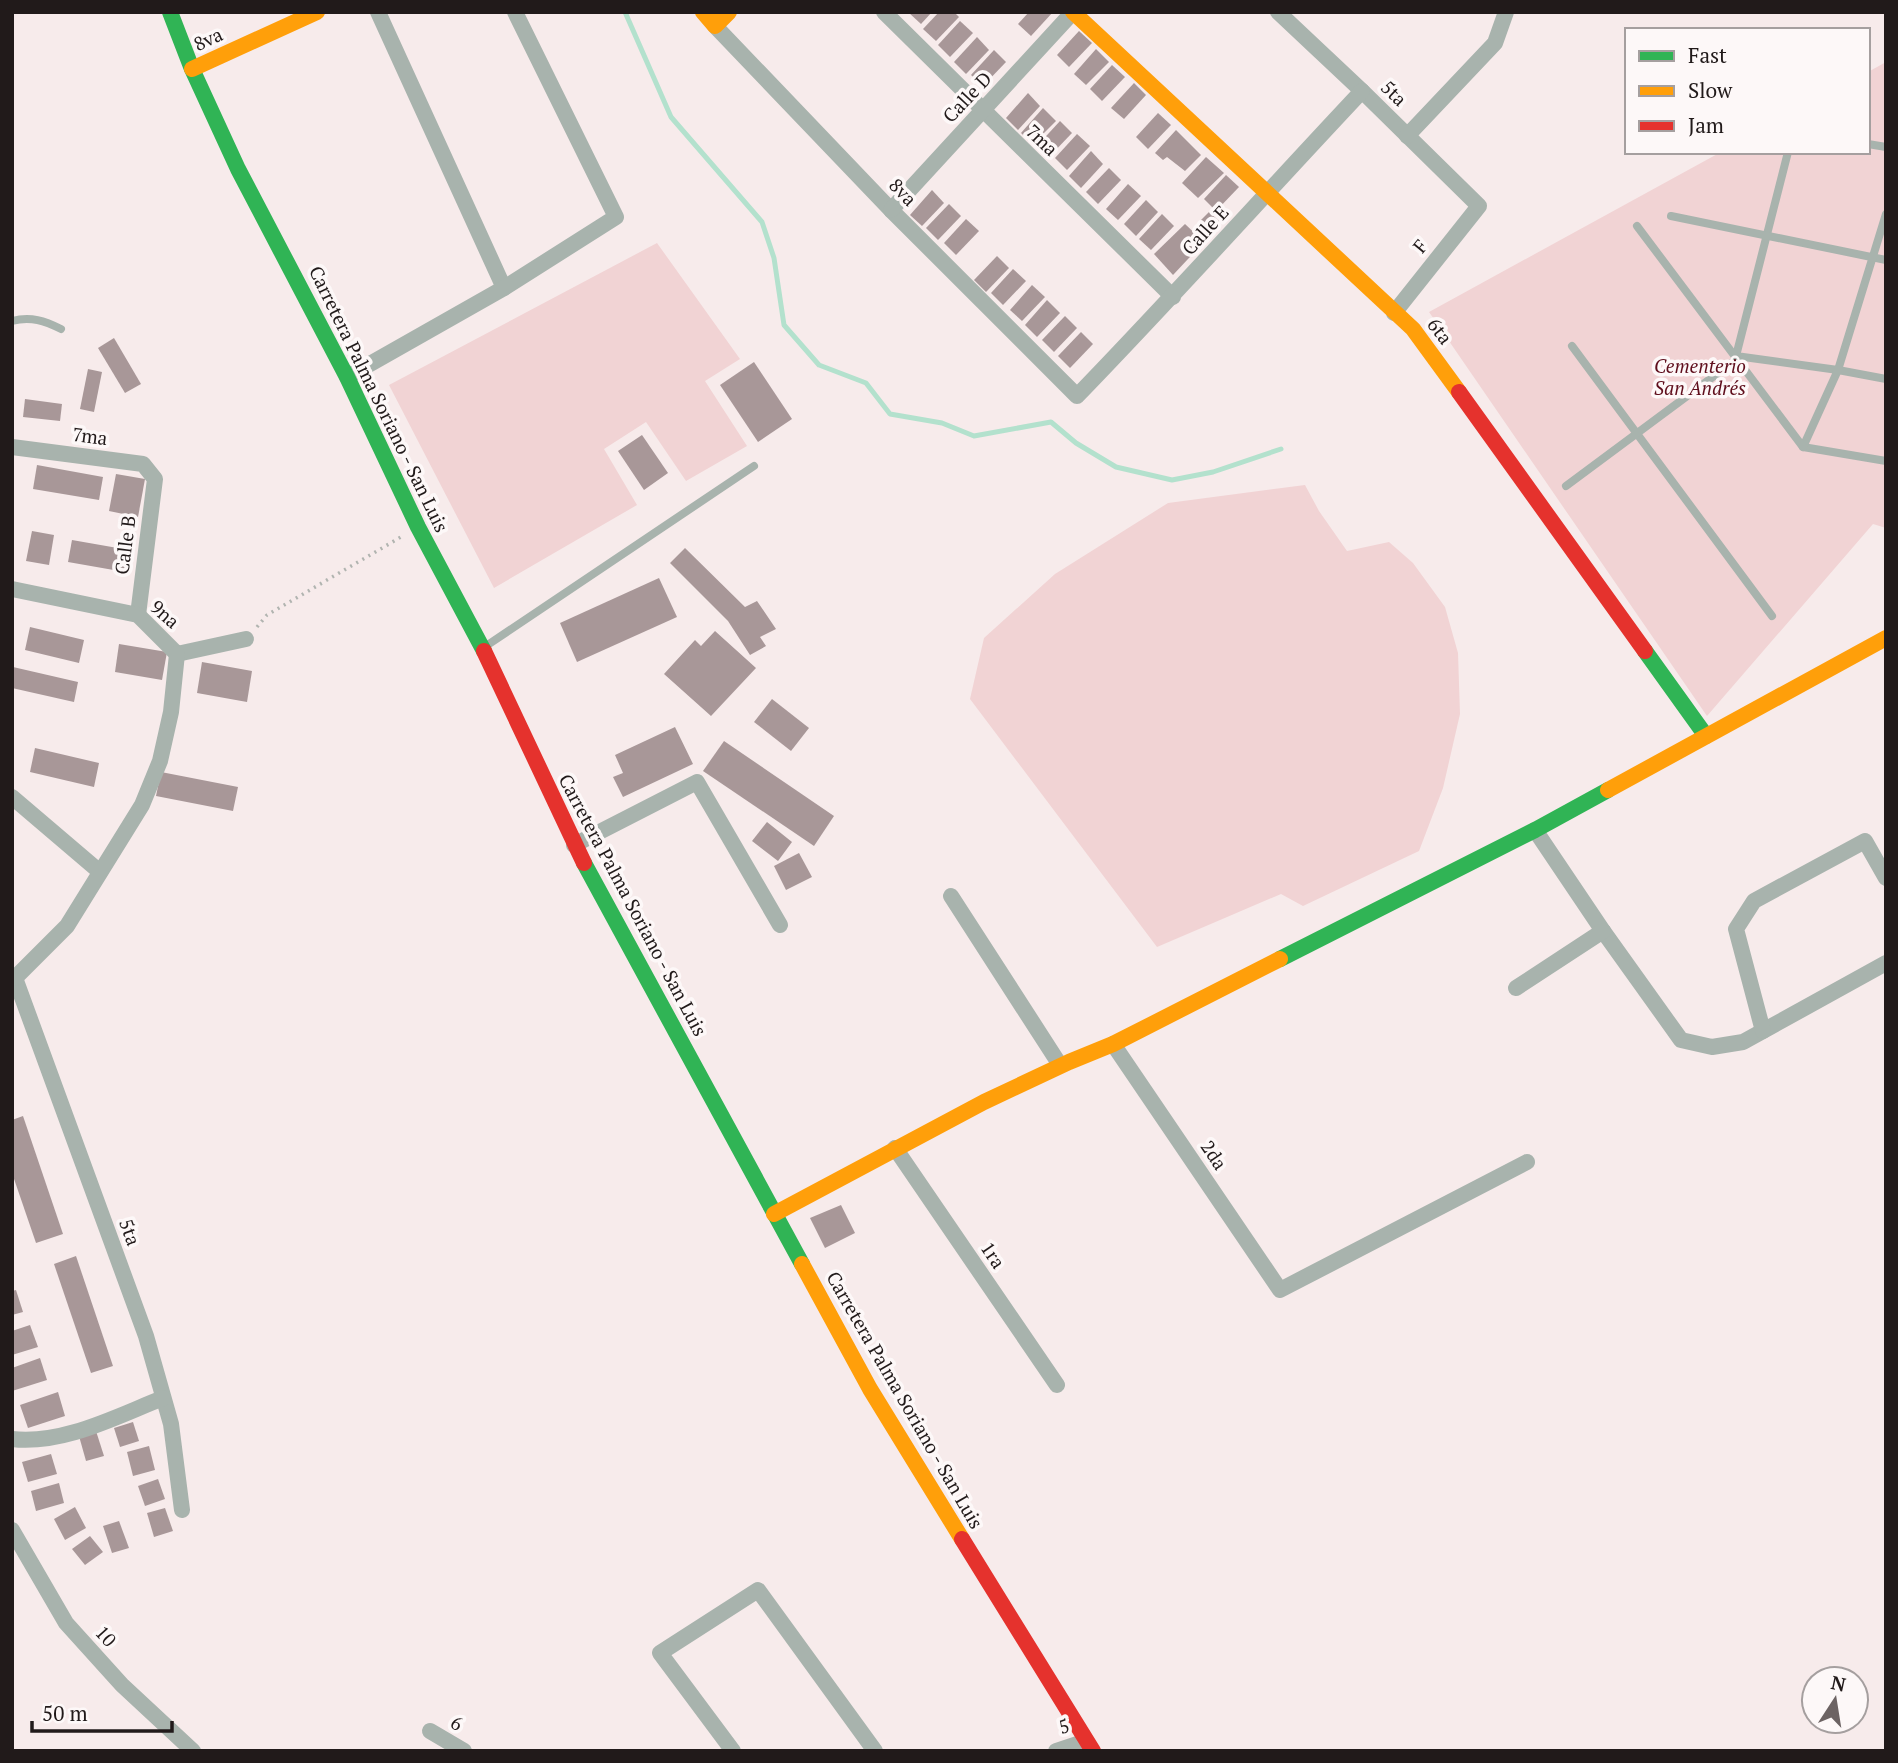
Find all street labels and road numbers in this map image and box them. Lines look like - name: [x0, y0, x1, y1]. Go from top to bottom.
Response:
- street label: 8va: [189, 21, 227, 56]
- street label: Calle D: [937, 66, 997, 127]
- street label: 5ta: [1376, 74, 1413, 111]
- street label: 7ma: [1021, 118, 1064, 161]
- street label: 8va: [884, 172, 923, 211]
- street label: Calle E: [1176, 200, 1233, 260]
- street label: F: [1407, 234, 1433, 258]
- street label: Carretera Palma Soriano - San Luis: [304, 262, 455, 536]
- street label: 6ta: [1422, 312, 1459, 349]
- street label: 7ma: [71, 421, 109, 450]
- street label: Calle B: [108, 514, 141, 576]
- street label: 9na: [145, 594, 186, 633]
- street label: Carretera Palma Soriano - San Luis: [554, 769, 713, 1040]
- street label: 2da: [1196, 1135, 1233, 1175]
- street label: 5ta: [114, 1215, 147, 1249]
- street label: 1ra: [975, 1237, 1012, 1273]
- street label: Carretera Palma Soriano - San Luis: [821, 1267, 990, 1533]
- street label: 10: [90, 1620, 122, 1652]
- street label: 6: [447, 1709, 468, 1736]
- street label: 5: [1055, 1712, 1073, 1739]

